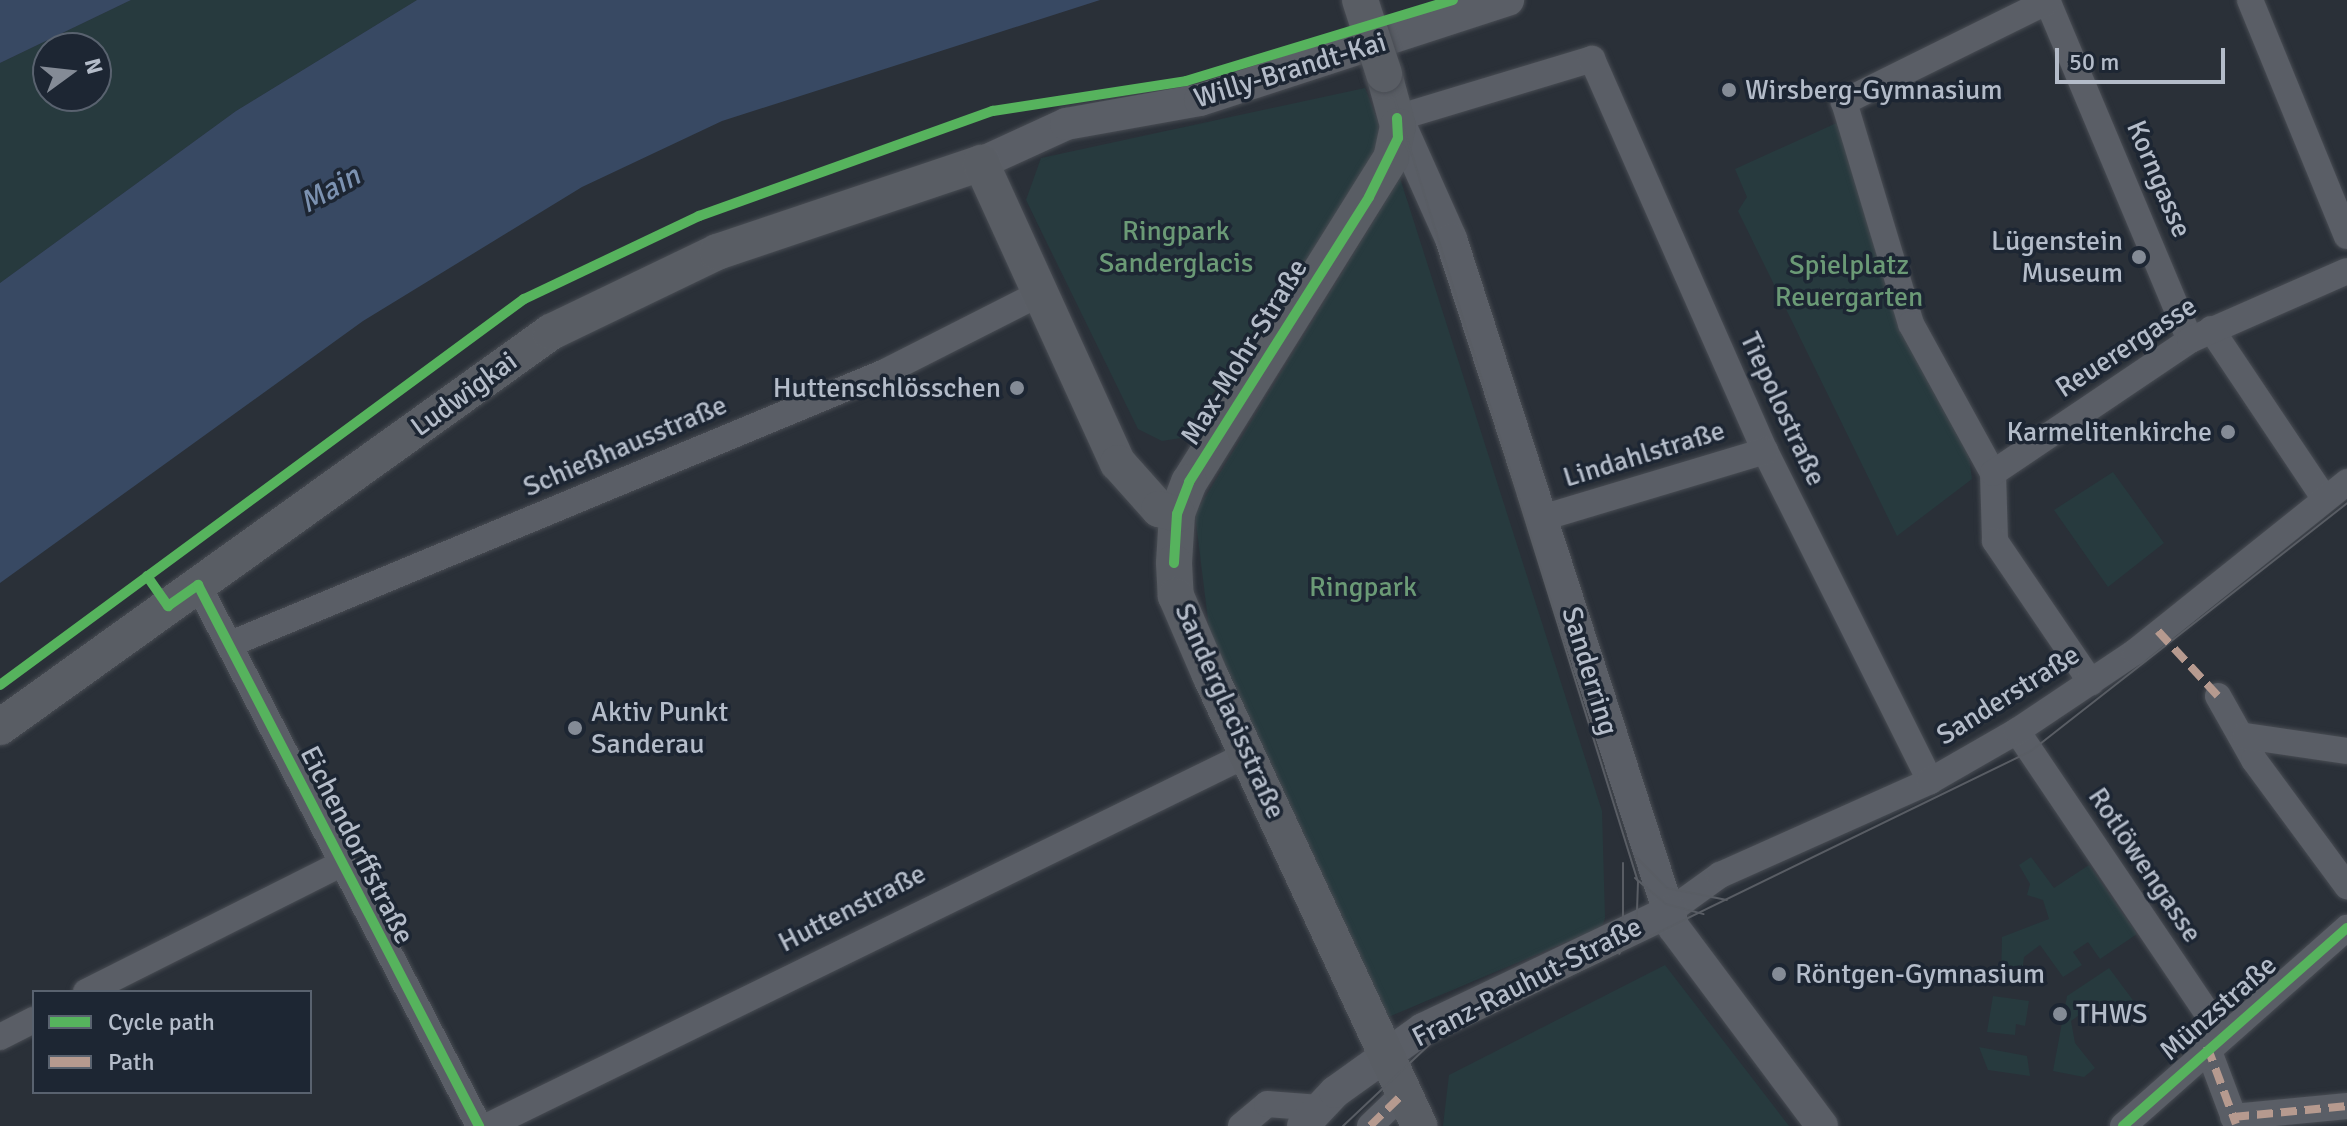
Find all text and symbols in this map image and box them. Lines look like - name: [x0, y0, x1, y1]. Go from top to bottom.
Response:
- street label: Willy-Brandt-Kai: [1190, 25, 1390, 115]
- north arrow: [32, 32, 112, 112]
- scale bar: [2059, 32, 2229, 82]
- text: 50 m: [2069, 47, 2119, 77]
- text: N: [79, 55, 109, 77]
- place label: Wirsberg-Gymnasium: [1745, 73, 2003, 107]
- marker: Wirsberg-Gymnasium: [1720, 81, 1738, 99]
- street label: Korngasse: [2119, 115, 2199, 243]
- water label: Main: [293, 158, 367, 222]
- park label: Ringpark Sanderglacis: [1099, 214, 1253, 280]
- place label: Lügenstein Museum: [1991, 224, 2123, 290]
- park label: Spielplatz Reuergarten: [1775, 248, 1923, 314]
- marker: Lügenstein Museum: [2130, 248, 2148, 266]
- street label: Max-Mohr-Straße: [1173, 253, 1315, 451]
- street label: Reuerergasse: [2049, 289, 2203, 405]
- street label: Tiepolostraße: [1733, 327, 1833, 491]
- street label: Ludwigkai: [404, 344, 524, 444]
- place label: Huttenschlösschen: [773, 371, 1001, 405]
- marker: Huttenschlösschen: [1008, 379, 1026, 397]
- street label: Schießhausstraße: [518, 388, 732, 504]
- street label: Lindahlstraße: [1559, 413, 1729, 495]
- place label: Karmelitenkirche: [2006, 415, 2212, 449]
- marker: Karmelitenkirche: [2219, 423, 2237, 441]
- park label: Ringpark: [1309, 570, 1417, 604]
- street label: Sanderglacisstraße: [1167, 598, 1293, 824]
- street label: Sanderring: [1555, 603, 1625, 739]
- street label: Sanderstraße: [1930, 638, 2086, 752]
- place label: Aktiv Punkt Sanderau: [591, 695, 728, 761]
- marker: Aktiv Punkt Sanderau: [566, 719, 584, 737]
- street label: Eichendorffstraße: [293, 740, 421, 950]
- street label: Rotlöwengasse: [2081, 781, 2209, 949]
- street label: Huttenstraße: [773, 857, 931, 959]
- street label: Franz-Rauhut-Straße: [1407, 910, 1647, 1054]
- street label: Münzstraße: [2153, 948, 2283, 1068]
- place label: Röntgen-Gymnasium: [1795, 957, 2045, 991]
- marker: Röntgen-Gymnasium: [1770, 965, 1788, 983]
- legend: [32, 990, 312, 1094]
- place label: THWS: [2076, 997, 2148, 1031]
- marker: THWS: [2051, 1005, 2069, 1023]
- text: Cycle path: [108, 1007, 215, 1037]
- text: Path: [108, 1047, 154, 1077]

